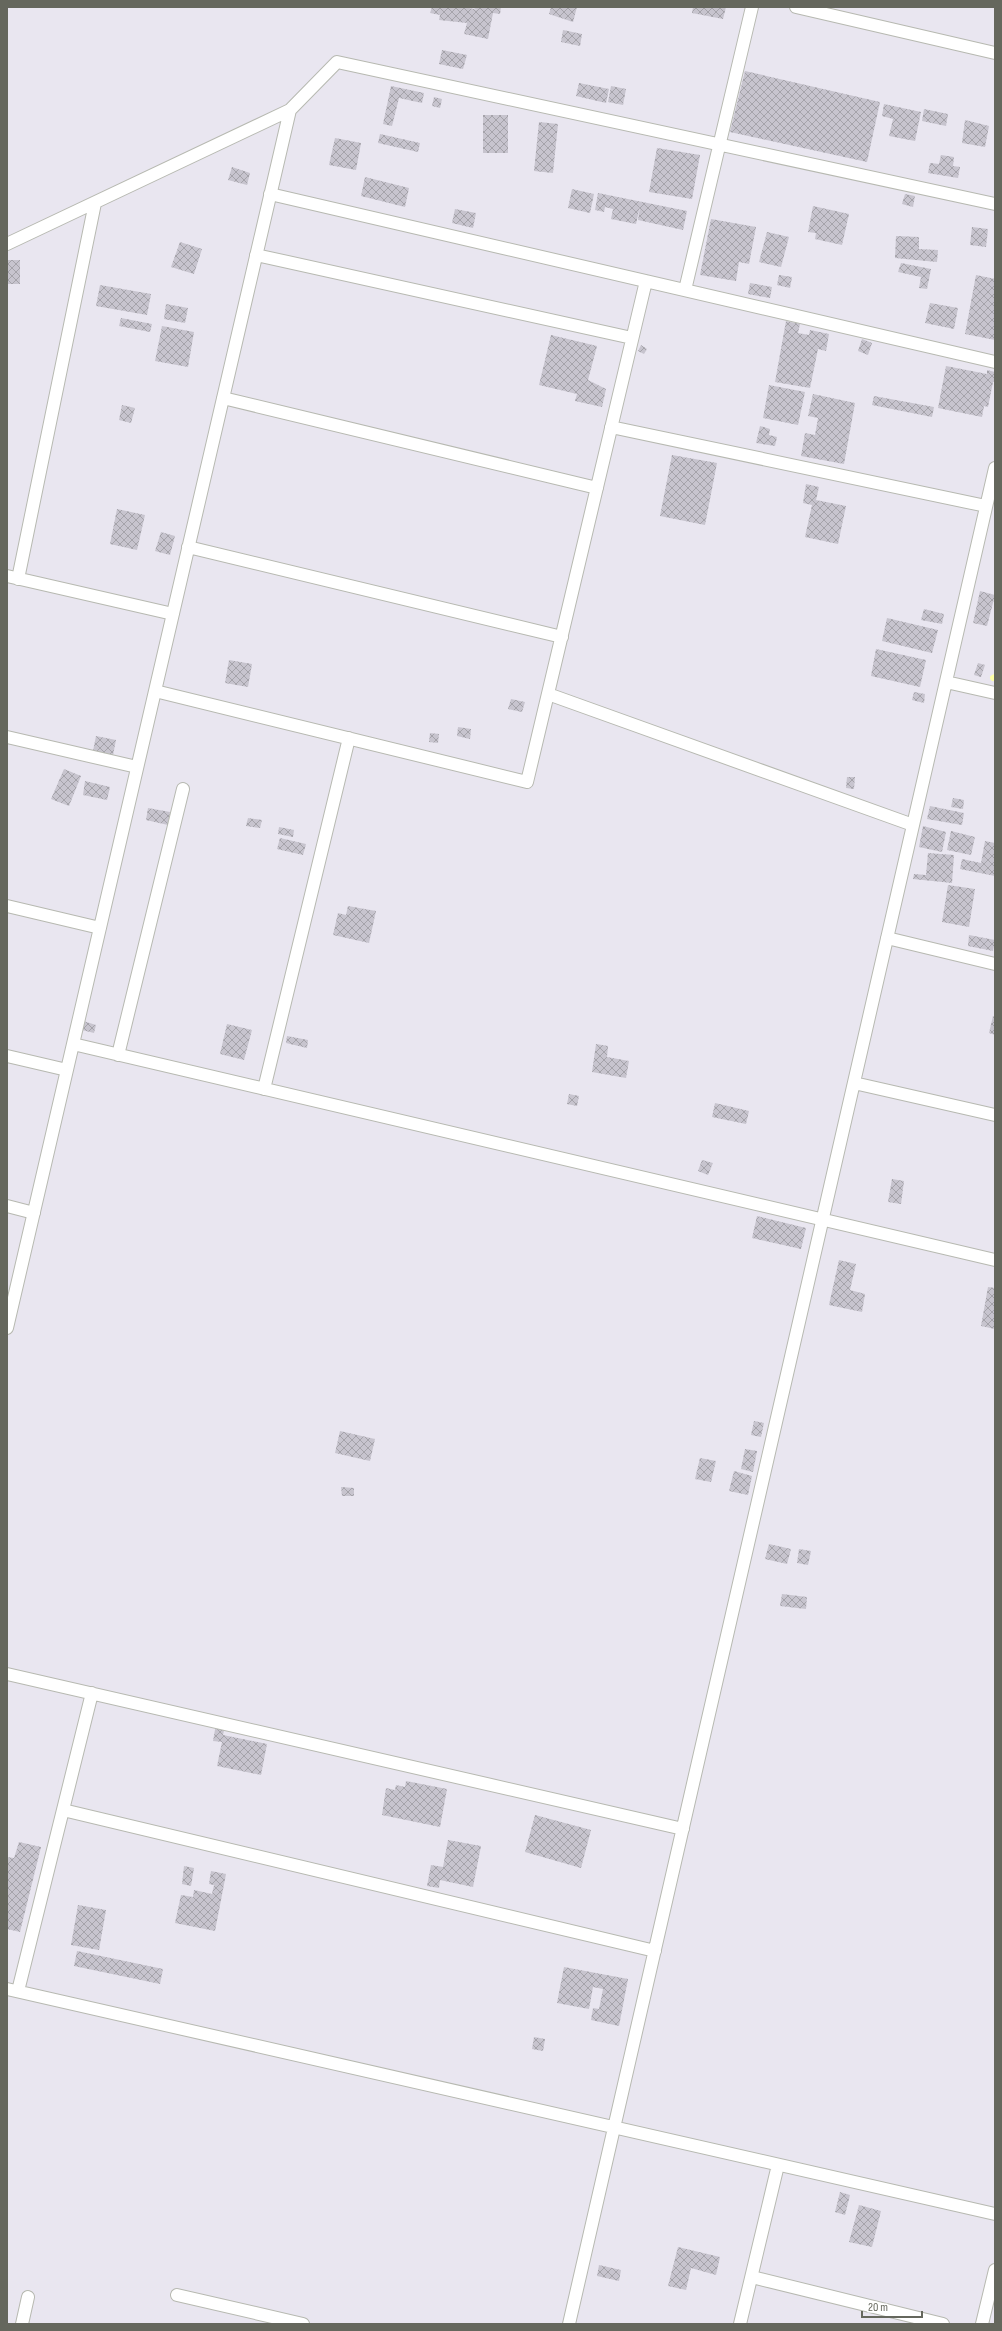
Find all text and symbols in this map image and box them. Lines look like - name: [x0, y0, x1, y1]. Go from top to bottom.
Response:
- scale bar: [862, 2293, 922, 2319]
- text: 20 m: [868, 2300, 888, 2315]

